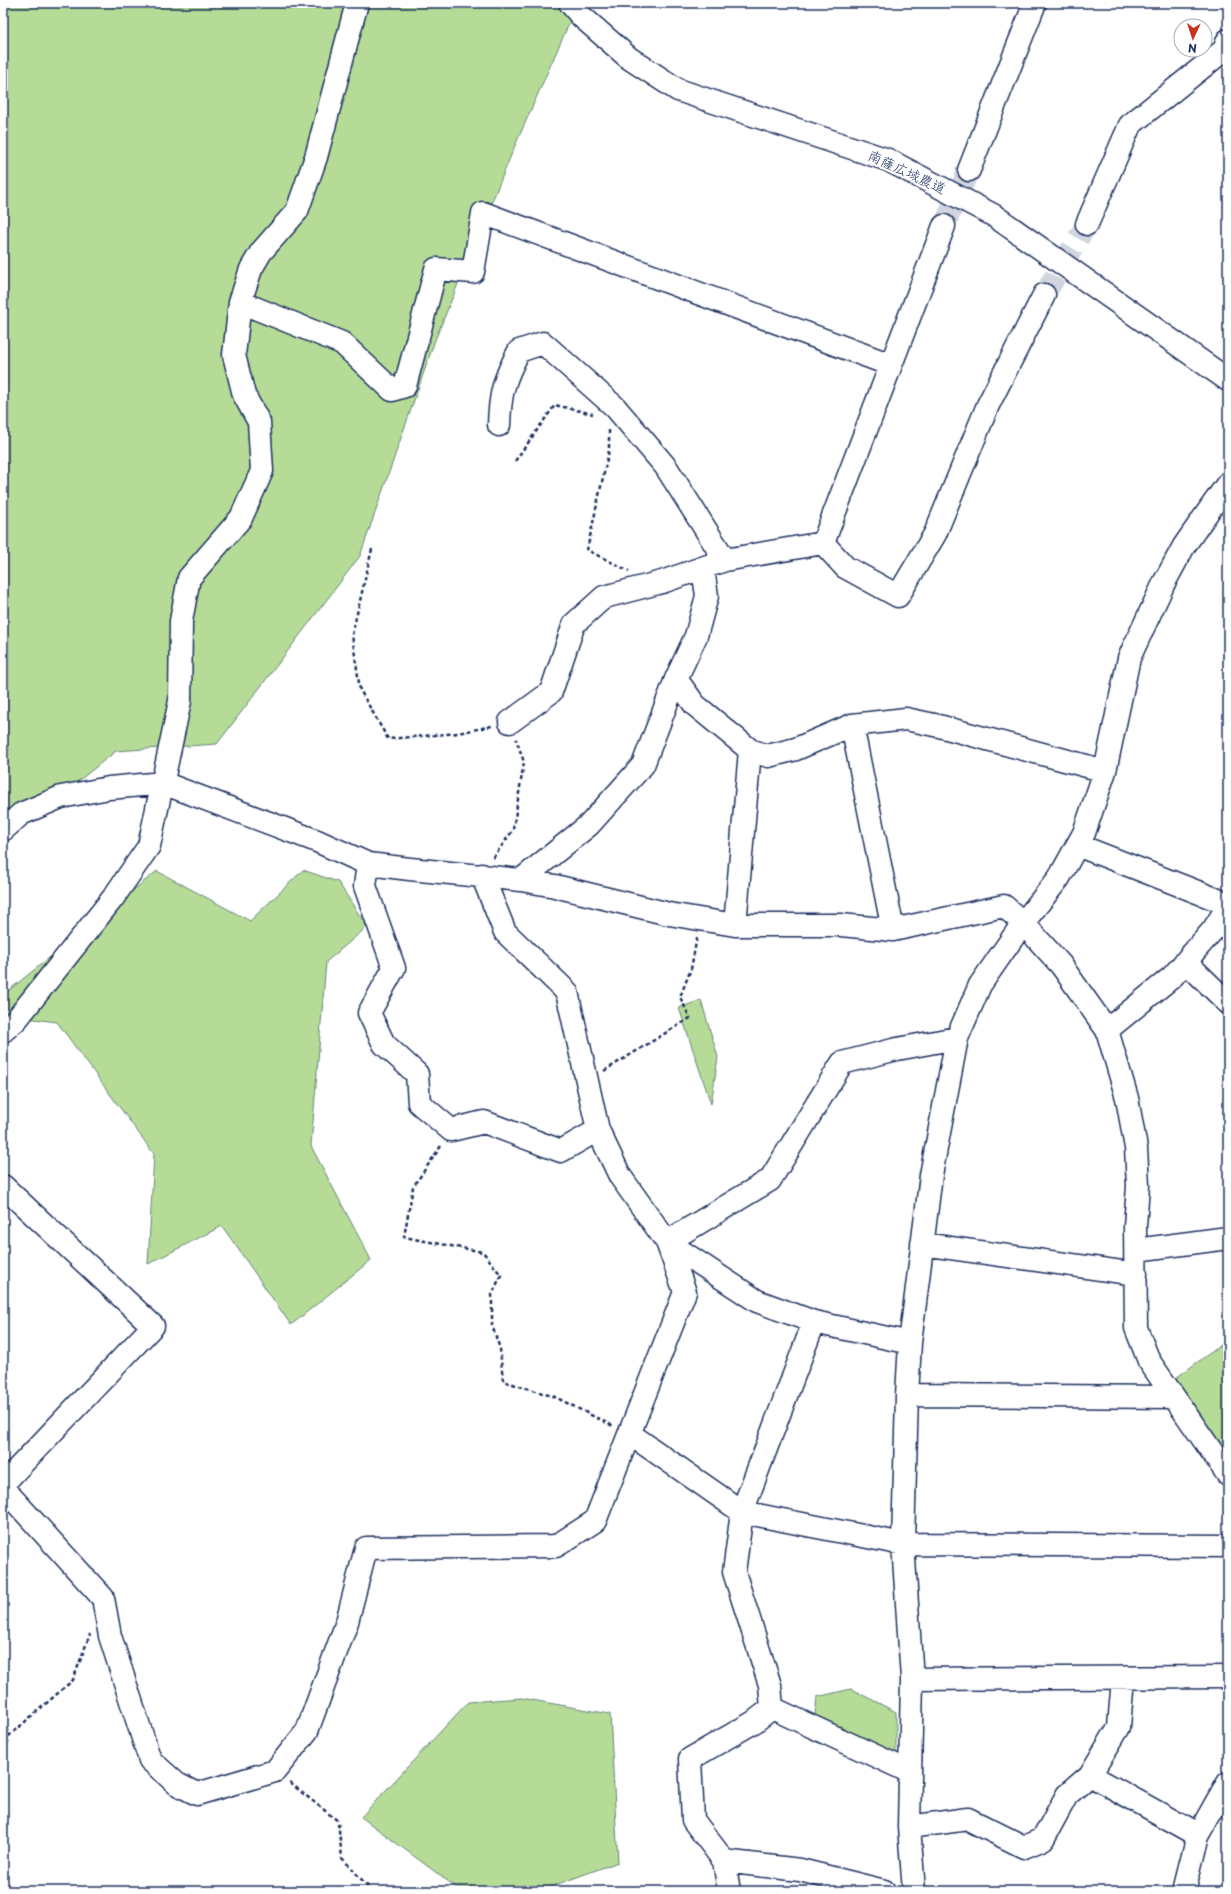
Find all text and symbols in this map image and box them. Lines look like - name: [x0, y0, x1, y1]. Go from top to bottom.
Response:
- north arrow: [1173, 18, 1213, 58]
- text: N: [1187, 40, 1197, 57]
- street label: 南薩広域農道: [865, 144, 950, 199]

